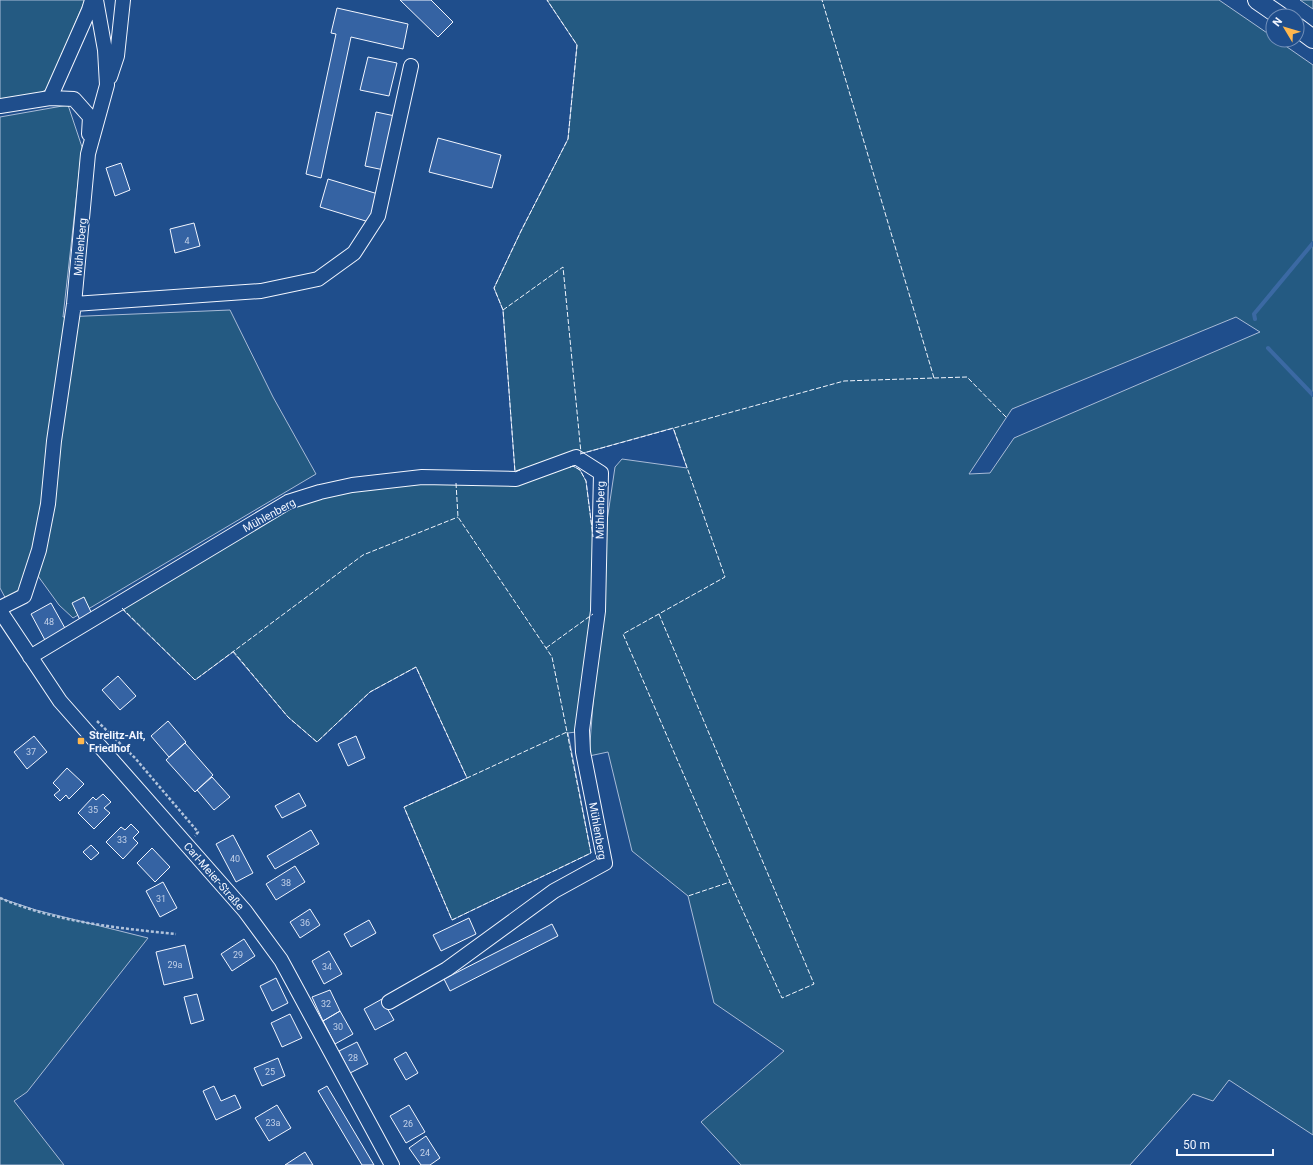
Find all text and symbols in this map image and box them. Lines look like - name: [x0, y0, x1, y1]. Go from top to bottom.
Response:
- north arrow: [1265, 8, 1305, 48]
- text: N: [1270, 15, 1285, 29]
- street label: Mühlenberg: [71, 218, 90, 277]
- house number: 4: [184, 236, 190, 246]
- street label: Mühlenberg: [593, 481, 608, 539]
- street label: Mühlenberg: [241, 496, 298, 535]
- house number: 48: [44, 617, 54, 627]
- place label: Strelitz-Alt, Friedhof: [89, 729, 146, 755]
- marker: Strelitz-Alt, Friedhof: [76, 736, 86, 746]
- house number: 37: [26, 747, 36, 757]
- street label: Mühlenberg: [586, 801, 609, 861]
- house number: 35: [88, 805, 98, 815]
- house number: 33: [117, 835, 127, 845]
- street label: Carl-Meier-Straße: [181, 840, 247, 913]
- house number: 40: [230, 854, 240, 864]
- house number: 38: [281, 878, 291, 888]
- house number: 31: [156, 894, 166, 904]
- house number: 36: [300, 918, 310, 928]
- house number: 29: [233, 950, 243, 960]
- house number: 29a: [167, 960, 183, 970]
- house number: 34: [322, 962, 332, 972]
- house number: 32: [321, 999, 331, 1009]
- house number: 30: [333, 1022, 343, 1032]
- house number: 28: [348, 1053, 358, 1063]
- house number: 25: [265, 1067, 275, 1077]
- house number: 23a: [265, 1118, 281, 1128]
- house number: 26: [403, 1119, 413, 1129]
- scale bar: [1177, 1131, 1273, 1157]
- text: 50 m: [1183, 1138, 1210, 1152]
- house number: 24: [420, 1148, 430, 1158]

